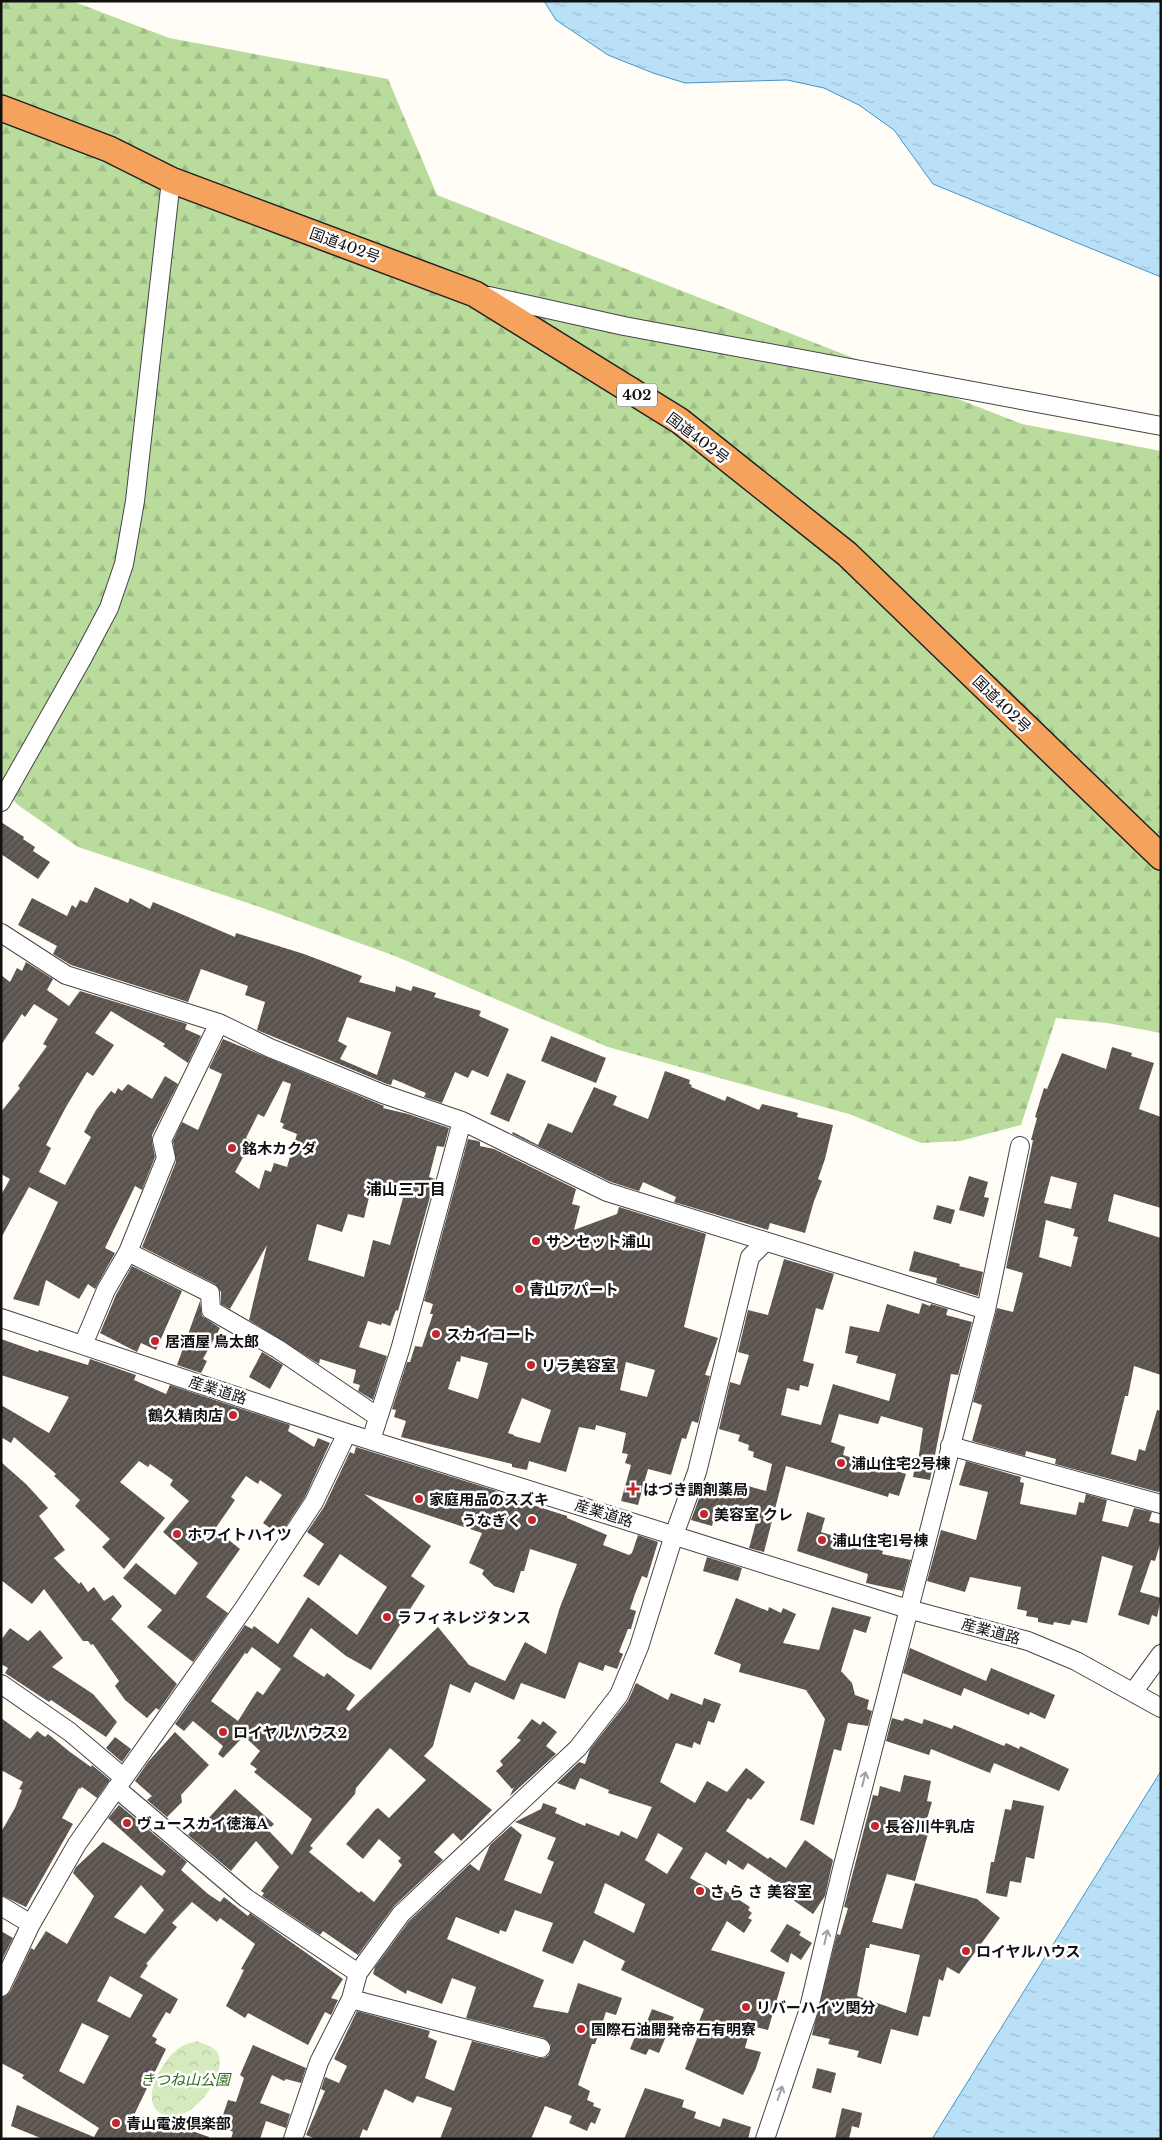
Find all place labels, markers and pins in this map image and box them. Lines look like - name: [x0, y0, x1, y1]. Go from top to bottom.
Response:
- place label: 銘木カクダ: [242, 1139, 316, 1158]
- marker: 銘木カクダ: [226, 1142, 238, 1154]
- place label: サンセット浦山: [546, 1232, 651, 1251]
- marker: サンセット浦山: [530, 1235, 542, 1247]
- place label: 青山アパート: [529, 1280, 619, 1299]
- marker: 青山アパート: [513, 1283, 525, 1295]
- place label: スカイコート: [446, 1325, 536, 1344]
- marker: スカイコート: [430, 1328, 442, 1340]
- place label: 居酒屋 鳥太郎: [165, 1332, 259, 1351]
- marker: 居酒屋 鳥太郎: [149, 1335, 161, 1347]
- place label: リラ美容室: [541, 1356, 616, 1375]
- marker: リラ美容室: [525, 1359, 537, 1371]
- place label: 鶴久精肉店: [148, 1406, 223, 1425]
- marker: 鶴久精肉店: [227, 1409, 239, 1421]
- place label: 浦山住宅2号棟: [851, 1454, 951, 1473]
- marker: 浦山住宅2号棟: [835, 1457, 847, 1469]
- place label: はづき調剤薬局: [643, 1480, 748, 1499]
- marker: はづき調剤薬局: [627, 1483, 639, 1495]
- place label: 家庭用品のスズキ: [429, 1490, 549, 1509]
- marker: 家庭用品のスズキ: [413, 1493, 425, 1505]
- place label: 美容室 クレ: [714, 1505, 793, 1524]
- marker: 美容室 クレ: [698, 1508, 710, 1520]
- place label: うなぎく: [462, 1511, 522, 1530]
- marker: うなぎく: [526, 1514, 538, 1526]
- place label: ホワイトハイツ: [187, 1525, 292, 1544]
- marker: ホワイトハイツ: [171, 1528, 183, 1540]
- place label: 浦山住宅1号棟: [832, 1531, 929, 1550]
- marker: 浦山住宅1号棟: [816, 1534, 828, 1546]
- place label: ラフィネレジタンス: [397, 1608, 531, 1627]
- marker: ラフィネレジタンス: [381, 1611, 393, 1623]
- place label: ロイヤルハウス2: [233, 1723, 348, 1742]
- marker: ロイヤルハウス2: [217, 1726, 229, 1738]
- place label: ヴュースカイ徳海A: [137, 1814, 269, 1833]
- marker: ヴュースカイ徳海A: [121, 1817, 133, 1829]
- place label: 長谷川牛乳店: [885, 1817, 975, 1836]
- marker: 長谷川牛乳店: [869, 1820, 881, 1832]
- place label: さ ら さ 美容室: [710, 1882, 812, 1901]
- marker: さ ら さ 美容室: [694, 1885, 706, 1897]
- place label: ロイヤルハウス: [976, 1942, 1081, 1961]
- marker: ロイヤルハウス: [960, 1945, 972, 1957]
- place label: リバーハイツ関分: [756, 1998, 875, 2017]
- marker: リバーハイツ関分: [740, 2001, 752, 2013]
- place label: 国際石油開発帝石有明寮: [591, 2020, 756, 2039]
- marker: 国際石油開発帝石有明寮: [575, 2023, 587, 2035]
- place label: 青山電波倶楽部: [126, 2114, 231, 2133]
- marker: 青山電波倶楽部: [110, 2117, 122, 2129]

